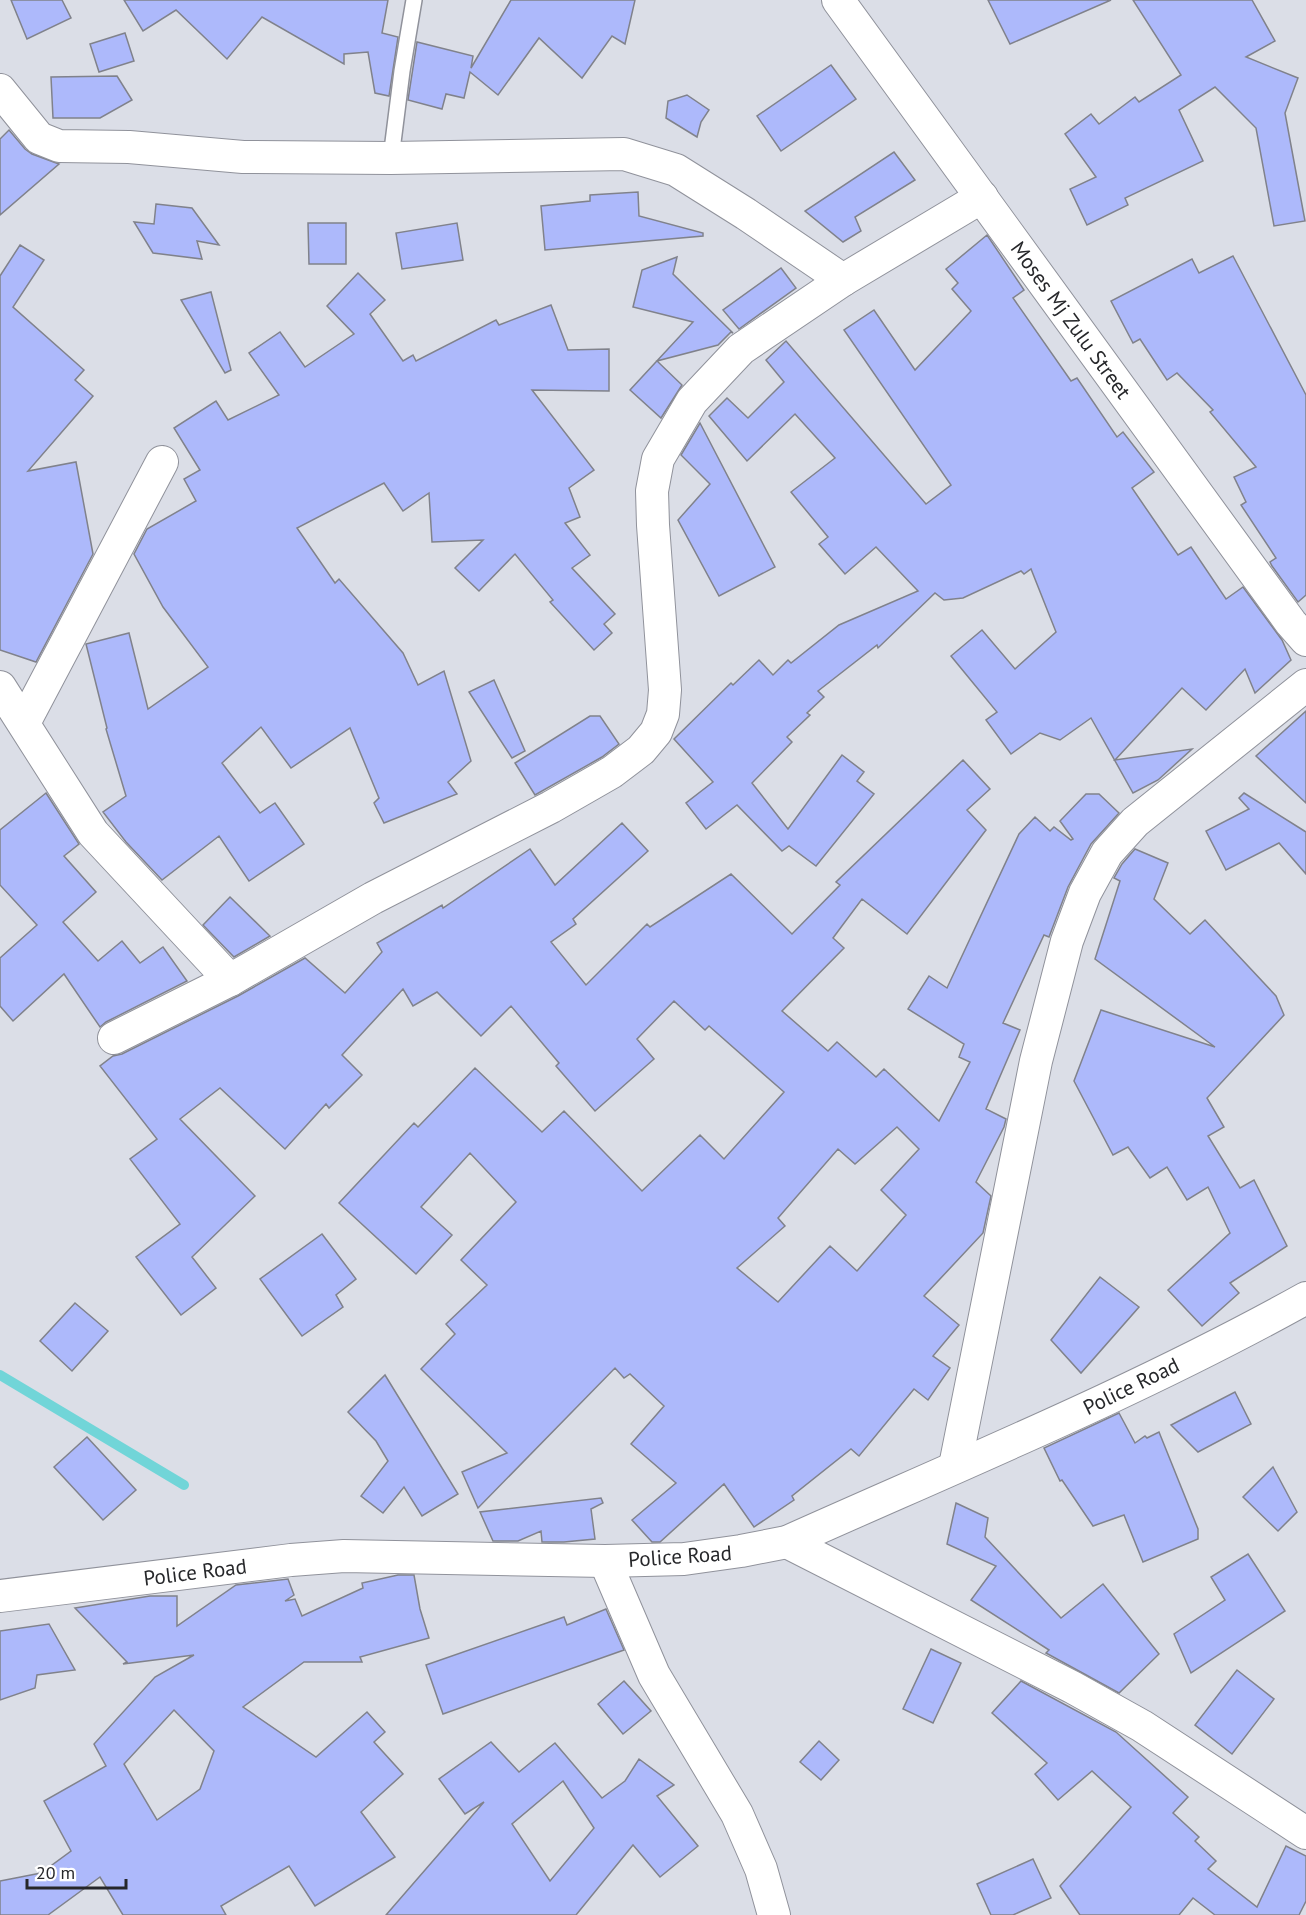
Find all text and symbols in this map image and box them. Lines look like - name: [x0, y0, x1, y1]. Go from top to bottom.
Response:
- street label: Moses Mj Zulu Street: [1005, 236, 1137, 404]
- street label: Police Road: [1078, 1351, 1184, 1421]
- street label: Police Road: [627, 1539, 733, 1573]
- street label: Police Road: [142, 1552, 248, 1592]
- scale bar: [27, 1852, 126, 1890]
- text: 20 m: [36, 1861, 75, 1884]

